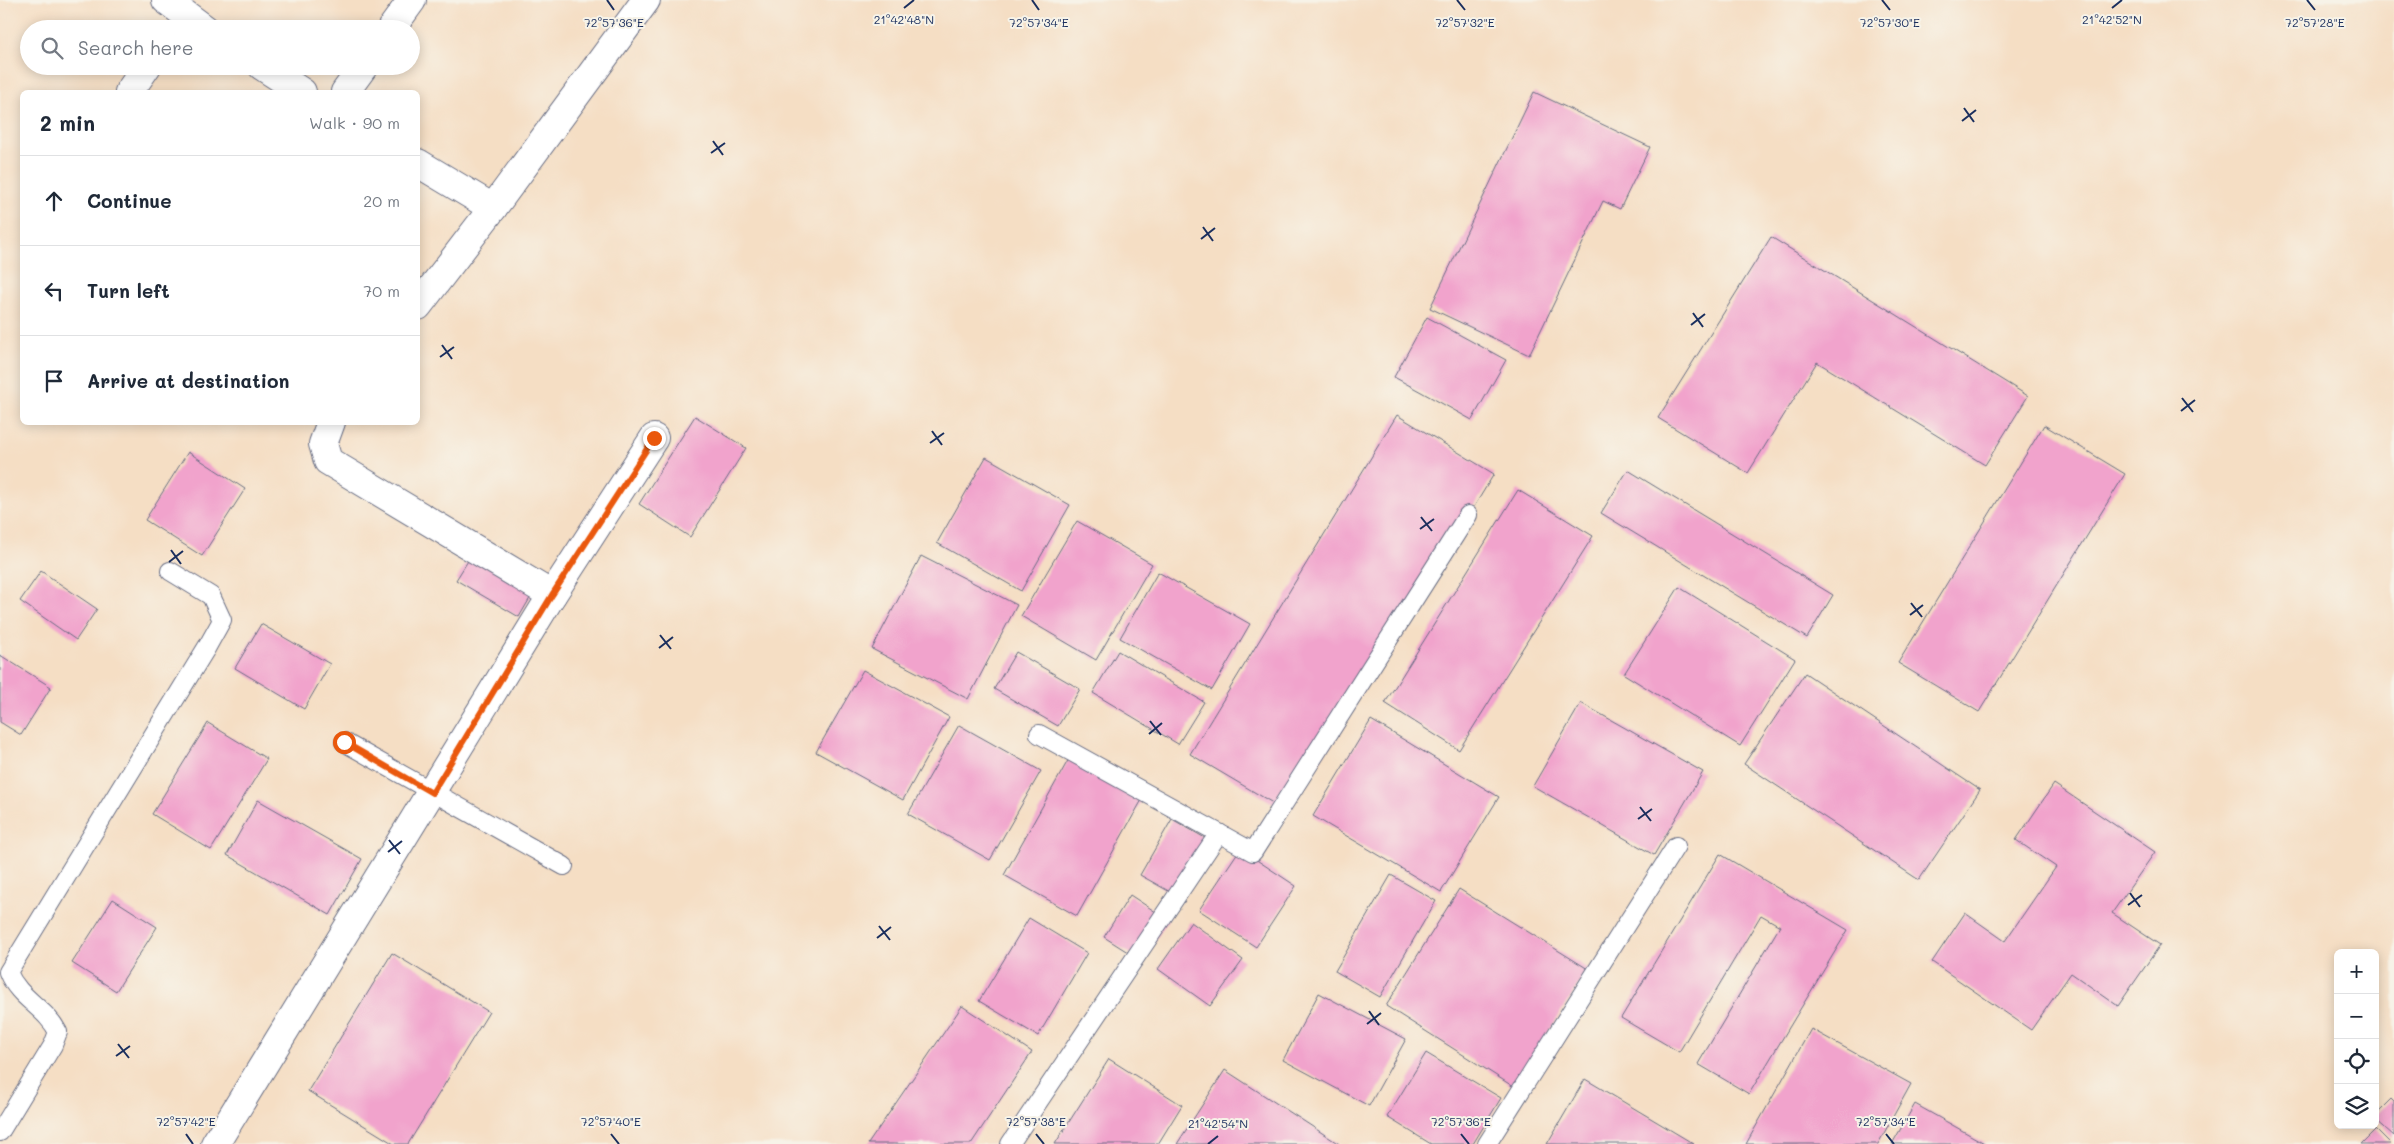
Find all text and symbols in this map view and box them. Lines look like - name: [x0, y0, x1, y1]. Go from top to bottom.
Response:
- text: 21°42'48"N: [874, 11, 934, 27]
- text: 21°42'52"N: [2082, 11, 2142, 27]
- text: 72°57'36"E: [584, 14, 644, 30]
- text: 72°57'34"E: [1009, 14, 1069, 30]
- text: 72°57'32"E: [1435, 14, 1495, 30]
- text: 72°57'30"E: [1860, 14, 1920, 30]
- text: 72°57'28"E: [2285, 14, 2345, 30]
- search box: [20, 20, 420, 75]
- icon: search: [38, 34, 66, 62]
- text: Search here: [78, 35, 194, 60]
- text: 2 min: [40, 109, 95, 136]
- text: Walk · 90 m: [309, 112, 400, 133]
- icon: ahead: [40, 187, 68, 215]
- text: Continue: [87, 188, 172, 213]
- text: 20 m: [363, 190, 400, 211]
- icon: left: [40, 277, 68, 305]
- text: Turn left: [87, 278, 170, 303]
- text: 70 m: [363, 280, 400, 301]
- icon: arrive: [40, 367, 68, 395]
- text: Arrive at destination: [87, 368, 290, 393]
- route end: [643, 427, 666, 450]
- route start: [333, 731, 356, 754]
- map controls: [2334, 949, 2379, 1129]
- button: +: [2334, 949, 2379, 994]
- button: −: [2334, 994, 2379, 1039]
- button: locate: [2334, 1039, 2379, 1084]
- button: layers: [2334, 1084, 2379, 1129]
- text: 72°57'42"E: [156, 1113, 216, 1129]
- text: 72°57'40"E: [581, 1113, 641, 1129]
- text: 72°57'38"E: [1006, 1113, 1066, 1129]
- text: 72°57'36"E: [1431, 1113, 1491, 1129]
- text: 72°57'34"E: [1856, 1113, 1916, 1129]
- text: 21°42'54"N: [1188, 1115, 1248, 1131]

